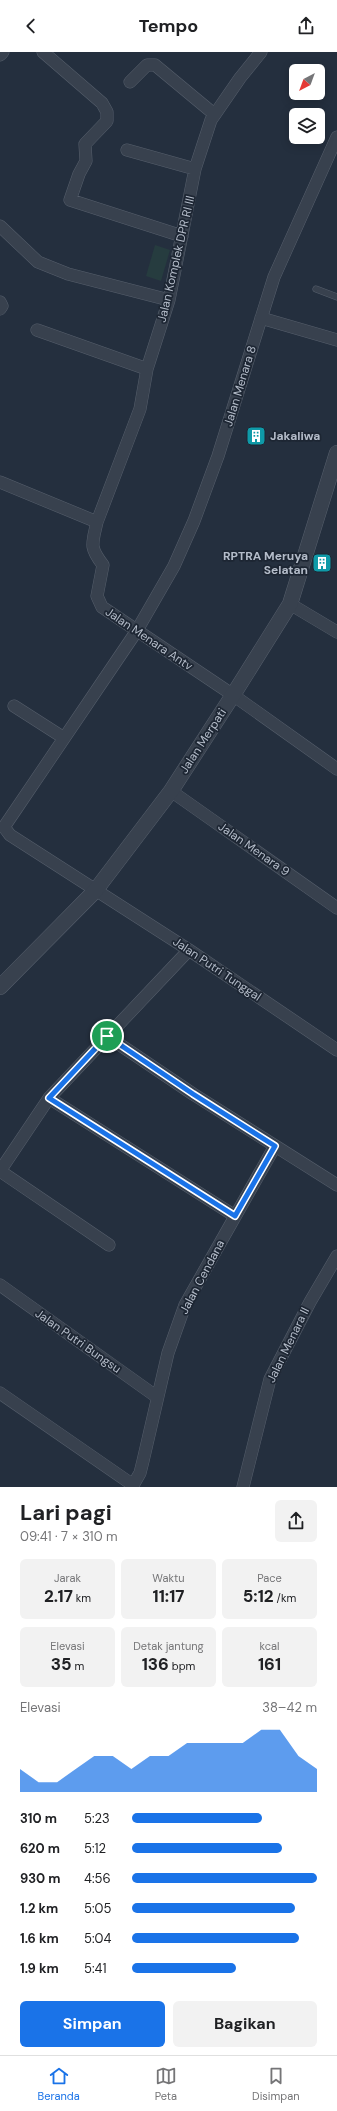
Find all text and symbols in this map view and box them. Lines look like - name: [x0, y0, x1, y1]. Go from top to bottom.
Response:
- text: Tempo: [139, 14, 198, 38]
- icon: back: [20, 15, 42, 37]
- icon: share: [295, 15, 317, 37]
- north arrow: [289, 64, 325, 100]
- map controls: [289, 64, 325, 144]
- button: layers: [289, 108, 325, 144]
- street label: Jalan Komplek DPR RI III: [154, 194, 198, 324]
- street label: Jalan Menara 8: [220, 344, 260, 428]
- building icon: Jakaliwa: [245, 425, 267, 447]
- place label: Jakaliwa: [270, 428, 320, 444]
- place label: RPTRA Meruya Selatan: [223, 548, 308, 578]
- building icon: RPTRA Meruya Selatan: [311, 552, 333, 574]
- street label: Jalan Menara Antv: [102, 604, 196, 675]
- street label: Jalan Merpati: [176, 705, 230, 777]
- street label: Jalan Menara 9: [215, 818, 293, 880]
- street label: Jalan Putri Tunggal: [170, 933, 264, 1005]
- pin: [90, 1019, 124, 1053]
- icon: arrive: [96, 1025, 118, 1047]
- street label: Jalan Cendana: [176, 1237, 228, 1317]
- street label: Jalan Putri Bungsu: [32, 1305, 124, 1377]
- street label: Jalan Menara II: [263, 1305, 313, 1385]
- text: Lari pagi: [20, 1498, 112, 1527]
- button: share: [275, 1500, 317, 1542]
- text: 09:41 · 7 × 310 m: [20, 1528, 118, 1545]
- text: Jarak: [54, 1571, 81, 1585]
- text: Waktu: [152, 1571, 185, 1585]
- text: Pace: [257, 1571, 282, 1585]
- text: 2.17: [44, 1585, 73, 1607]
- text: 11:17: [152, 1585, 185, 1607]
- text: 5:12: [243, 1585, 274, 1607]
- text: km: [73, 1591, 91, 1605]
- text: /km: [274, 1591, 296, 1605]
- text: Elevasi: [50, 1639, 85, 1653]
- text: Detak jantung: [133, 1639, 204, 1653]
- text: kcal: [260, 1639, 279, 1653]
- text: 35: [51, 1653, 72, 1675]
- text: 136: [142, 1653, 169, 1675]
- text: 161: [258, 1653, 281, 1675]
- text: m: [72, 1659, 84, 1673]
- text: bpm: [169, 1659, 195, 1673]
- text: Elevasi: [20, 1699, 61, 1716]
- text: 38–42 m: [262, 1699, 317, 1716]
- text: 310 m: [20, 1810, 57, 1827]
- text: 5:23: [84, 1810, 110, 1827]
- text: 620 m: [20, 1840, 60, 1857]
- text: 5:12: [84, 1840, 106, 1857]
- text: 930 m: [20, 1870, 60, 1887]
- text: 4:56: [84, 1870, 111, 1887]
- text: 1.2 km: [20, 1900, 58, 1917]
- text: 5:05: [84, 1900, 111, 1917]
- text: 1.6 km: [20, 1930, 59, 1947]
- text: 5:04: [84, 1930, 111, 1947]
- text: 1.9 km: [20, 1960, 59, 1977]
- text: 5:41: [84, 1960, 107, 1977]
- button: Simpan: [20, 2001, 165, 2047]
- button: Bagikan: [173, 2001, 317, 2047]
- tab: Beranda: [38, 2065, 80, 2103]
- tab: Peta: [155, 2065, 177, 2103]
- tab: Disimpan: [252, 2065, 299, 2103]

